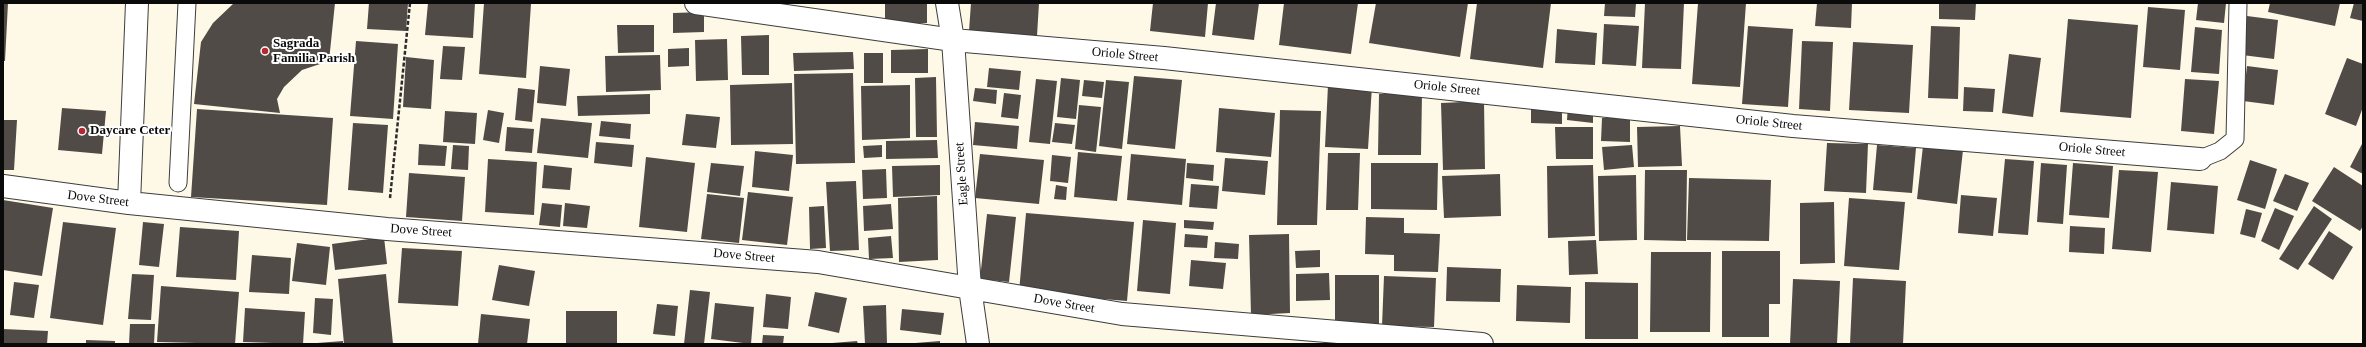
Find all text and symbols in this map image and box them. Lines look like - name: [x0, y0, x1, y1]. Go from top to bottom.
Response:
- place label: Sagrada Familia Parish: [273, 36, 355, 67]
- street label: Oriole Street: [1091, 44, 1159, 66]
- marker: Sagrada Familia Parish: [260, 46, 270, 56]
- street label: Oriole Street: [1413, 77, 1481, 99]
- street label: Oriole Street: [1735, 112, 1803, 134]
- place label: Daycare Ceter: [90, 123, 170, 139]
- marker: Daycare Ceter: [77, 126, 87, 136]
- street label: Oriole Street: [2058, 139, 2126, 161]
- street label: Eagle Street: [952, 142, 972, 206]
- street label: Dove Street: [66, 187, 130, 211]
- street label: Dove Street: [390, 221, 452, 241]
- street label: Dove Street: [713, 246, 775, 266]
- street label: Dove Street: [1032, 291, 1096, 317]

